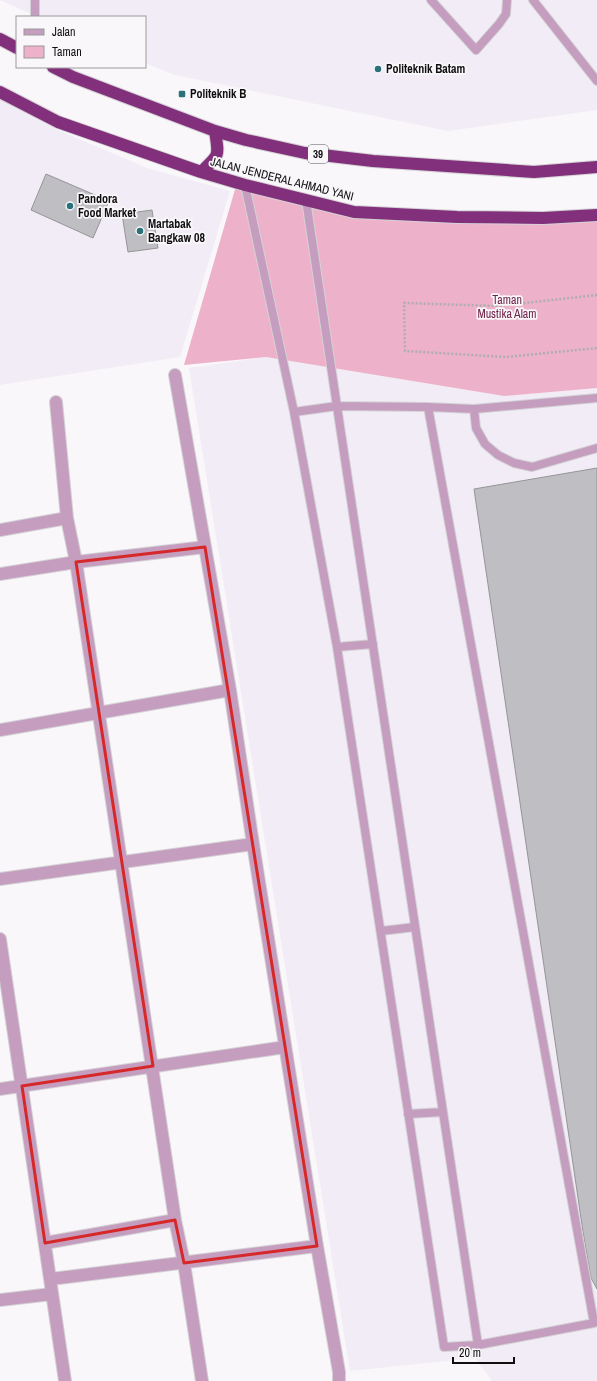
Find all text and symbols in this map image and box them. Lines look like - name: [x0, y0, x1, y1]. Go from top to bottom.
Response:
- legend: [16, 16, 146, 68]
- text: Jalan: [52, 24, 76, 40]
- text: Taman: [52, 44, 82, 60]
- place label: Politeknik Batam: [386, 61, 466, 77]
- marker: Politeknik Batam: [373, 64, 383, 74]
- place label: Politeknik B: [190, 86, 246, 102]
- marker: Politeknik B: [177, 89, 187, 99]
- road number: 39: [308, 145, 328, 163]
- street label: JALAN JENDERAL AHMAD YANI: [209, 153, 355, 205]
- place label: Pandora Food Market: [78, 191, 137, 221]
- marker: Pandora Food Market: [65, 201, 75, 211]
- place label: Martabak Bangkaw 08: [148, 216, 205, 246]
- marker: Martabak Bangkaw 08: [135, 226, 145, 236]
- park label: Taman Mustika Alam: [477, 292, 537, 322]
- scale bar: [453, 1339, 514, 1365]
- text: 20 m: [459, 1345, 481, 1361]

